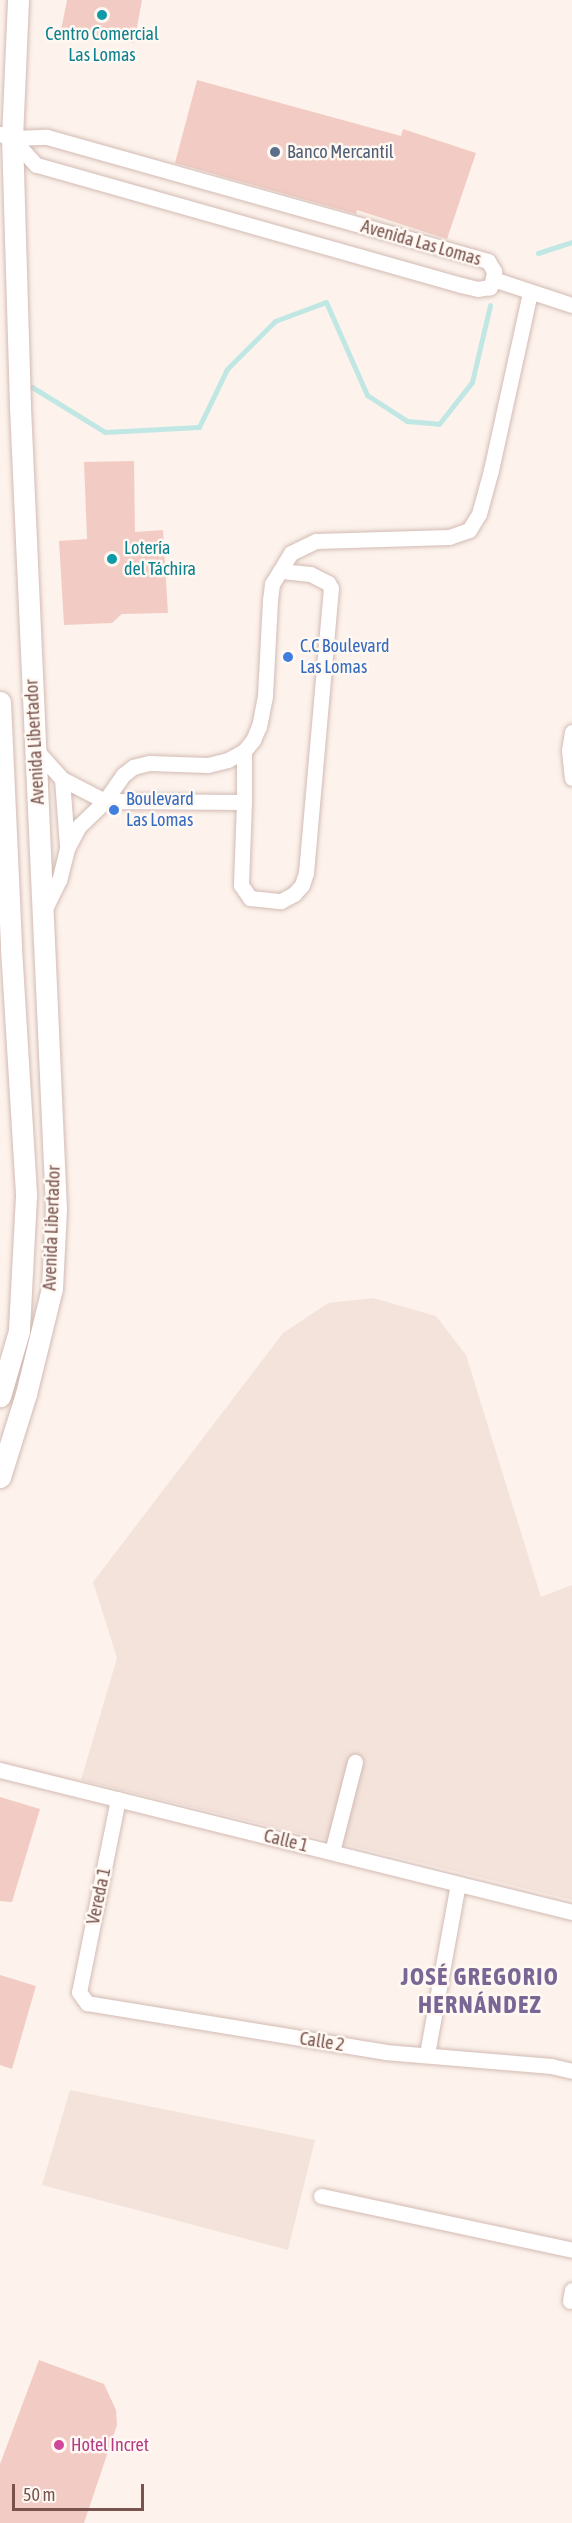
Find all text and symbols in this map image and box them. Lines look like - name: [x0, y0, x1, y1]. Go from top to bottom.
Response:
- marker: Centro Comercial Las Lomas: [95, 8, 109, 22]
- place label: Centro Comercial Las Lomas: [45, 24, 159, 66]
- place label: Banco Mercantil: [287, 141, 394, 163]
- marker: Banco Mercantil: [268, 145, 282, 159]
- street label: Avenida Las Lomas: [359, 216, 483, 270]
- place label: Lotería del Táchira: [124, 538, 196, 580]
- marker: Lotería del Táchira: [105, 552, 119, 566]
- place label: C.C Boulevard Las Lomas: [300, 636, 390, 678]
- marker: C.C Boulevard Las Lomas: [281, 650, 295, 664]
- street label: Avenida Libertador: [21, 679, 49, 805]
- place label: Boulevard Las Lomas: [126, 789, 194, 832]
- marker: Boulevard Las Lomas: [107, 803, 121, 817]
- street label: Avenida Libertador: [39, 1165, 65, 1291]
- street label: Calle 1: [262, 1825, 310, 1857]
- street label: Vereda 1: [82, 1866, 116, 1926]
- district label: JOSÉ GREGORIO HERNÁNDEZ: [401, 1963, 559, 2019]
- street label: Calle 2: [298, 2028, 346, 2056]
- place label: Hotel Incret: [71, 2434, 149, 2456]
- marker: Hotel Incret: [52, 2438, 66, 2452]
- scale bar: [15, 2472, 147, 2510]
- text: 50 m: [23, 2484, 55, 2505]

